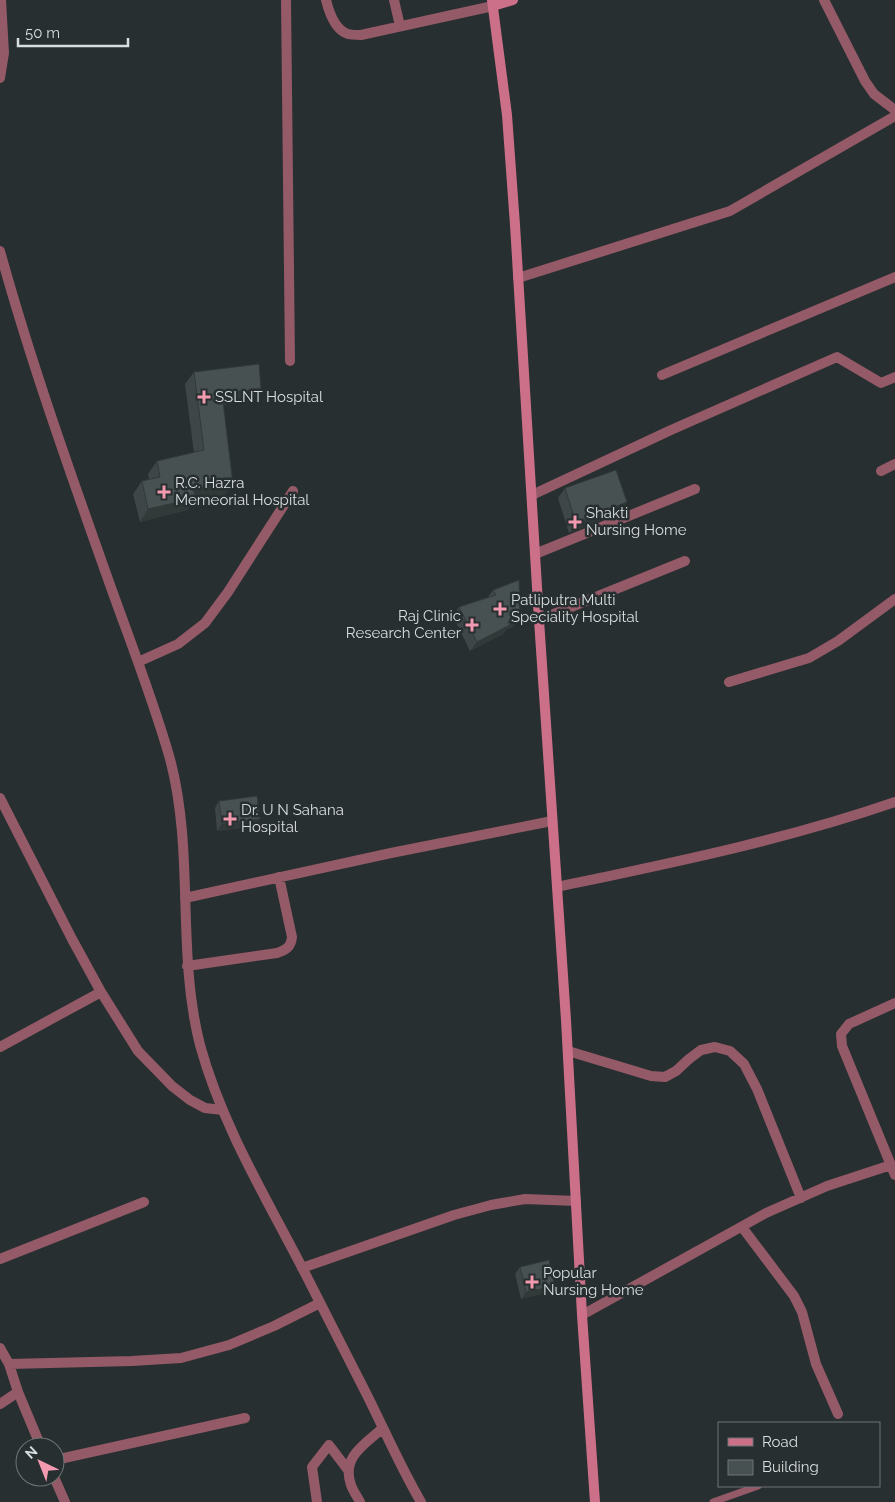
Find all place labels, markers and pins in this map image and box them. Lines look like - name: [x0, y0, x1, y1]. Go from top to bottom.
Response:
- place label: SSLNT Hospital: [215, 388, 324, 406]
- marker: SSLNT Hospital: [197, 390, 211, 404]
- place label: R.C. Hazra Memeorial Hospital: [175, 474, 310, 509]
- marker: R.C. Hazra Memeorial Hospital: [157, 485, 171, 499]
- place label: Shakti Nursing Home: [586, 504, 687, 539]
- marker: Shakti Nursing Home: [568, 515, 582, 529]
- place label: Patliputra Multi Speciality Hospital: [511, 591, 640, 626]
- marker: Patliputra Multi Speciality Hospital: [493, 602, 507, 616]
- place label: Raj Clinic Research Center: [346, 607, 462, 642]
- marker: Raj Clinic Research Center: [465, 618, 479, 632]
- place label: Dr. U N Sahana Hospital: [241, 801, 344, 836]
- marker: Dr. U N Sahana Hospital: [223, 812, 237, 826]
- place label: Popular Nursing Home: [543, 1264, 644, 1299]
- marker: Popular Nursing Home: [525, 1275, 539, 1289]

